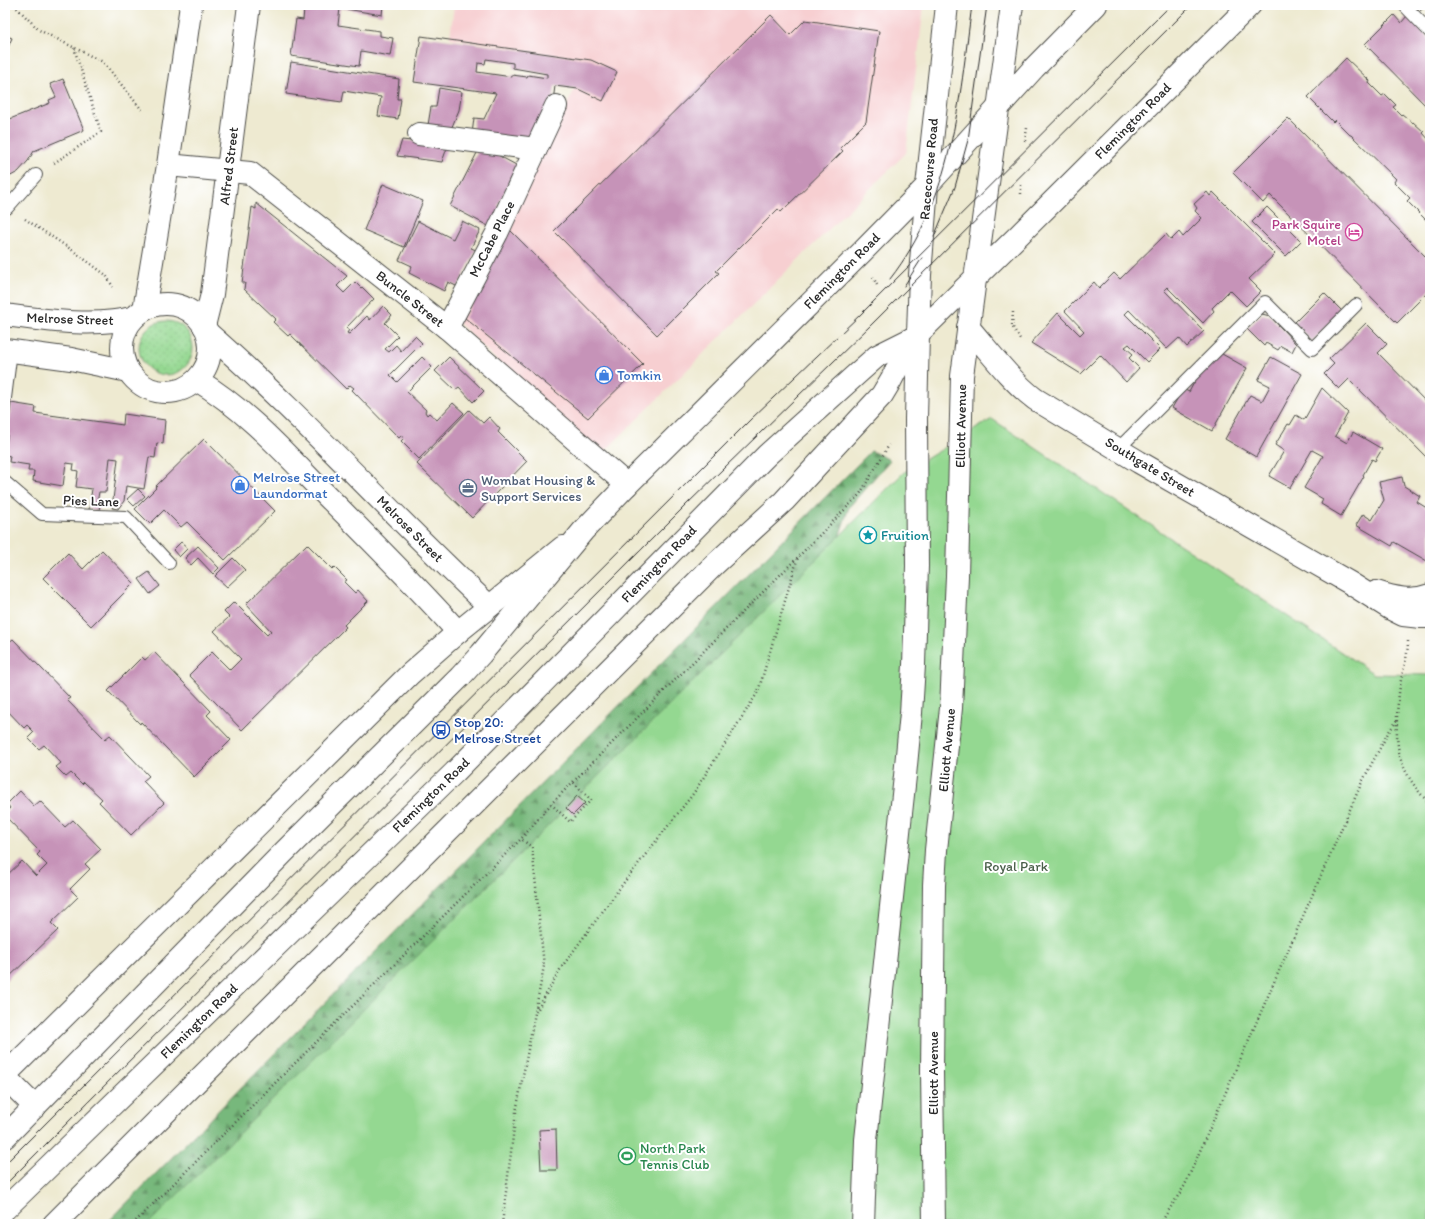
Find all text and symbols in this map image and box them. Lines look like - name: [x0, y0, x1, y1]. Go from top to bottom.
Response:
- street label: Flemington Road: [1091, 79, 1175, 163]
- street label: Racecourse Road: [916, 117, 942, 221]
- street label: Alfred Street: [216, 126, 242, 206]
- street label: McCabe Place: [465, 198, 519, 280]
- place label: Park Squire Motel: [1272, 216, 1341, 249]
- hotel icon: Park Squire Motel: [1344, 222, 1364, 242]
- street label: Flemington Road: [800, 229, 884, 313]
- street label: Buncle Street: [372, 267, 448, 331]
- street label: Melrose Street: [26, 309, 114, 329]
- shop icon: Tomkin: [594, 365, 614, 385]
- place label: Tomkin: [617, 367, 661, 384]
- street label: Elliott Avenue: [952, 384, 970, 468]
- street label: Southgate Street: [1102, 433, 1198, 501]
- place label: Melrose Street Laundormat: [253, 469, 340, 502]
- place label: Wombat Housing & Support Services: [481, 472, 595, 505]
- shop icon: Melrose Street Laundormat: [230, 475, 250, 495]
- office icon: Wombat Housing & Support Services: [458, 478, 478, 498]
- street label: Pies Lane: [63, 492, 120, 510]
- street label: Melrose Street: [373, 492, 447, 566]
- street label: Flemington Road: [618, 521, 701, 606]
- place icon: Fruition: [858, 525, 878, 545]
- place label: Fruition: [881, 527, 929, 544]
- street label: Elliott Avenue: [935, 707, 959, 793]
- place label: Stop 20: Melrose Street: [454, 714, 541, 747]
- bus stop icon: Stop 20: Melrose Street: [431, 720, 451, 740]
- street label: Flemington Road: [389, 753, 474, 836]
- park label: Royal Park: [984, 858, 1049, 875]
- street label: Flemington Road: [157, 979, 242, 1062]
- street label: Elliott Avenue: [925, 1031, 942, 1115]
- place label: North Park Tennis Club: [640, 1140, 710, 1173]
- sports icon: North Park Tennis Club: [617, 1146, 637, 1166]

